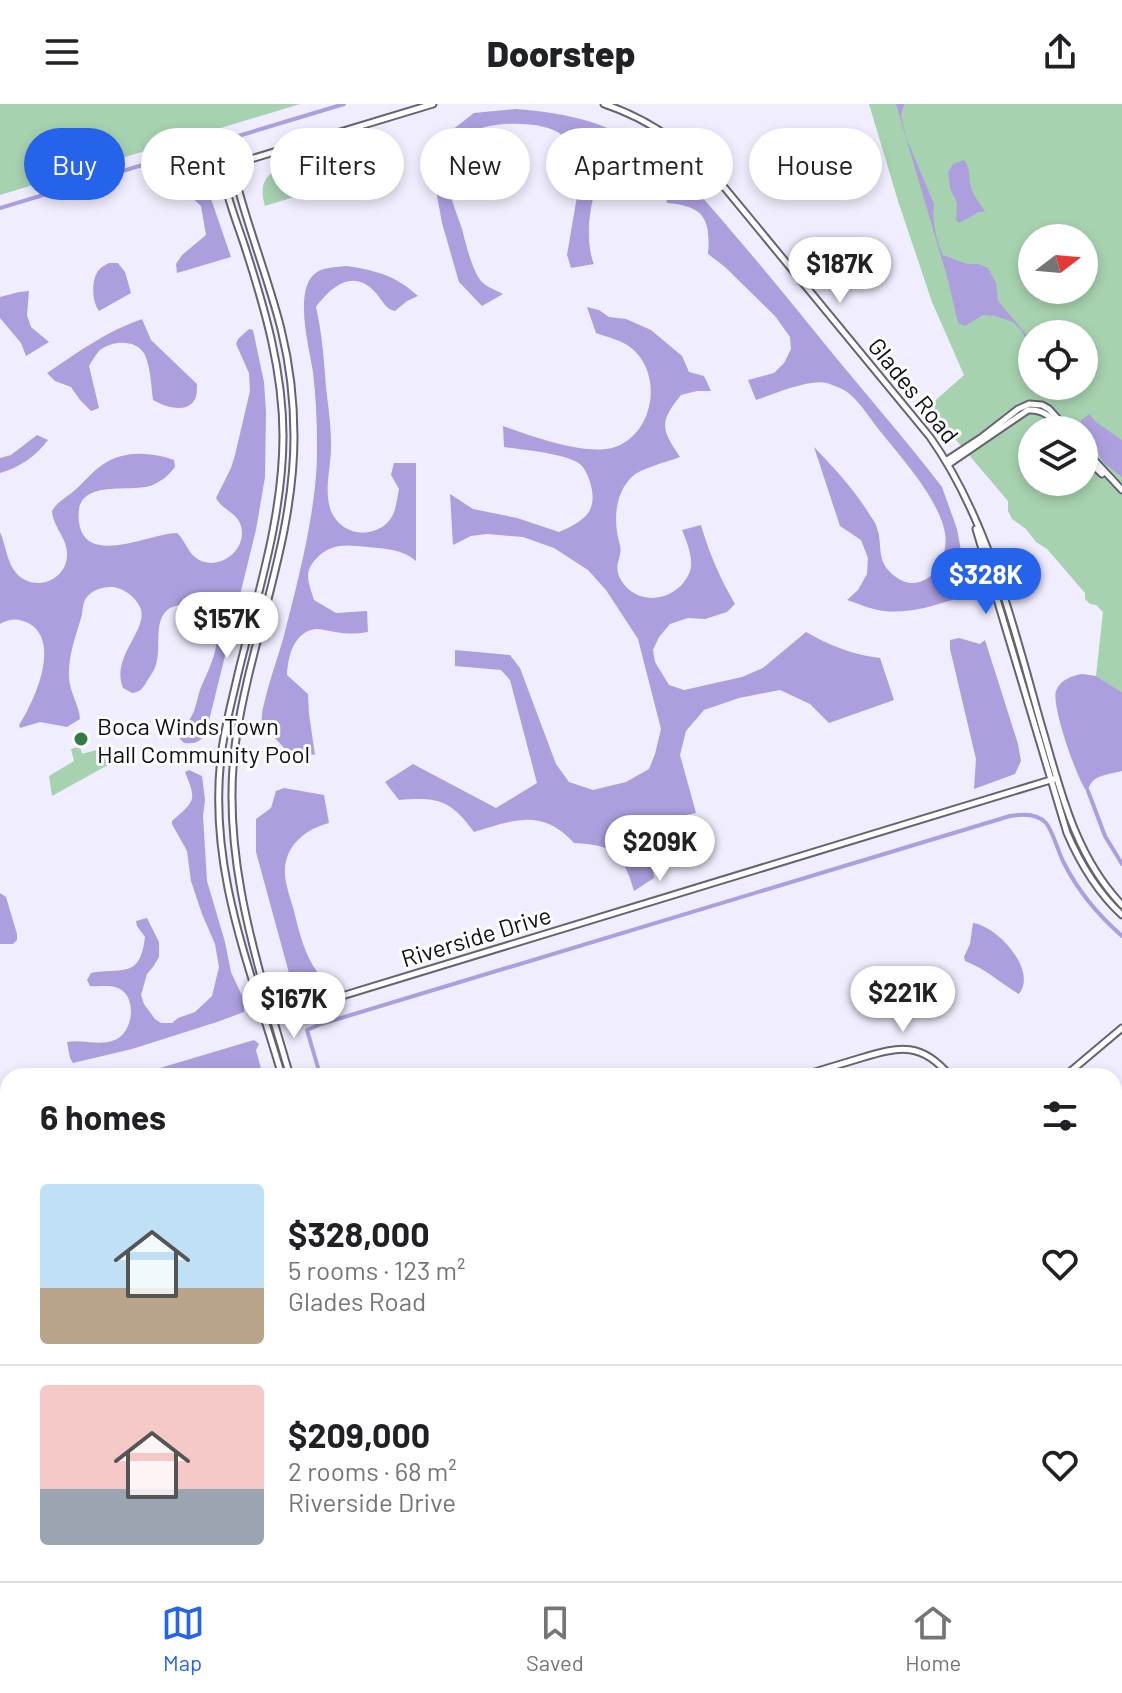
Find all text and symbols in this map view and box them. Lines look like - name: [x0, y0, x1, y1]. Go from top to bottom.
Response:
- icon: menu: [40, 30, 84, 74]
- icon: share: [1038, 30, 1082, 74]
- text: Doorstep: [487, 31, 635, 74]
- chip: Buy: [24, 128, 125, 200]
- chip: Rent: [141, 128, 254, 200]
- chip: Filters: [270, 128, 404, 200]
- chip: New: [420, 128, 530, 200]
- chip: Apartment: [546, 128, 733, 200]
- chip: House: [749, 128, 882, 200]
- north arrow: [1018, 224, 1098, 304]
- map controls: [1018, 224, 1098, 496]
- pin: $187K: [784, 237, 896, 305]
- text: $187K: [806, 247, 874, 278]
- button: locate: [1018, 320, 1098, 400]
- street label: Glades Road: [863, 331, 965, 449]
- button: layers: [1018, 416, 1098, 496]
- pin: $328K: [930, 548, 1042, 616]
- text: $328K: [949, 558, 1023, 589]
- pin: $157K: [171, 592, 283, 660]
- text: $157K: [193, 602, 261, 633]
- place label: Boca Winds Town Hall Community Pool: [97, 711, 310, 768]
- marker: Boca Winds Town Hall Community Pool: [72, 730, 90, 748]
- pin: $209K: [604, 815, 716, 883]
- text: $209K: [623, 825, 697, 856]
- street label: Riverside Drive: [398, 899, 554, 973]
- pin: $221K: [847, 966, 959, 1034]
- pin: $167K: [238, 972, 350, 1040]
- text: $221K: [868, 976, 938, 1007]
- text: $167K: [260, 982, 328, 1013]
- icon: filters: [1038, 1094, 1082, 1138]
- text: 6 homes: [40, 1096, 166, 1137]
- text: $328,000: [288, 1213, 430, 1254]
- icon: home: [104, 1216, 200, 1312]
- icon: heart: [1038, 1242, 1082, 1286]
- text: 5 rooms · 123 m²: [288, 1254, 466, 1285]
- text: Glades Road: [288, 1285, 426, 1316]
- text: $209,000: [288, 1414, 430, 1455]
- icon: home: [104, 1417, 200, 1513]
- icon: heart: [1038, 1443, 1082, 1487]
- text: 2 rooms · 68 m²: [288, 1455, 457, 1486]
- text: Riverside Drive: [288, 1486, 456, 1517]
- tab: Map: [161, 1601, 205, 1675]
- tab: Saved: [526, 1601, 584, 1675]
- tab: Home: [905, 1601, 961, 1675]

